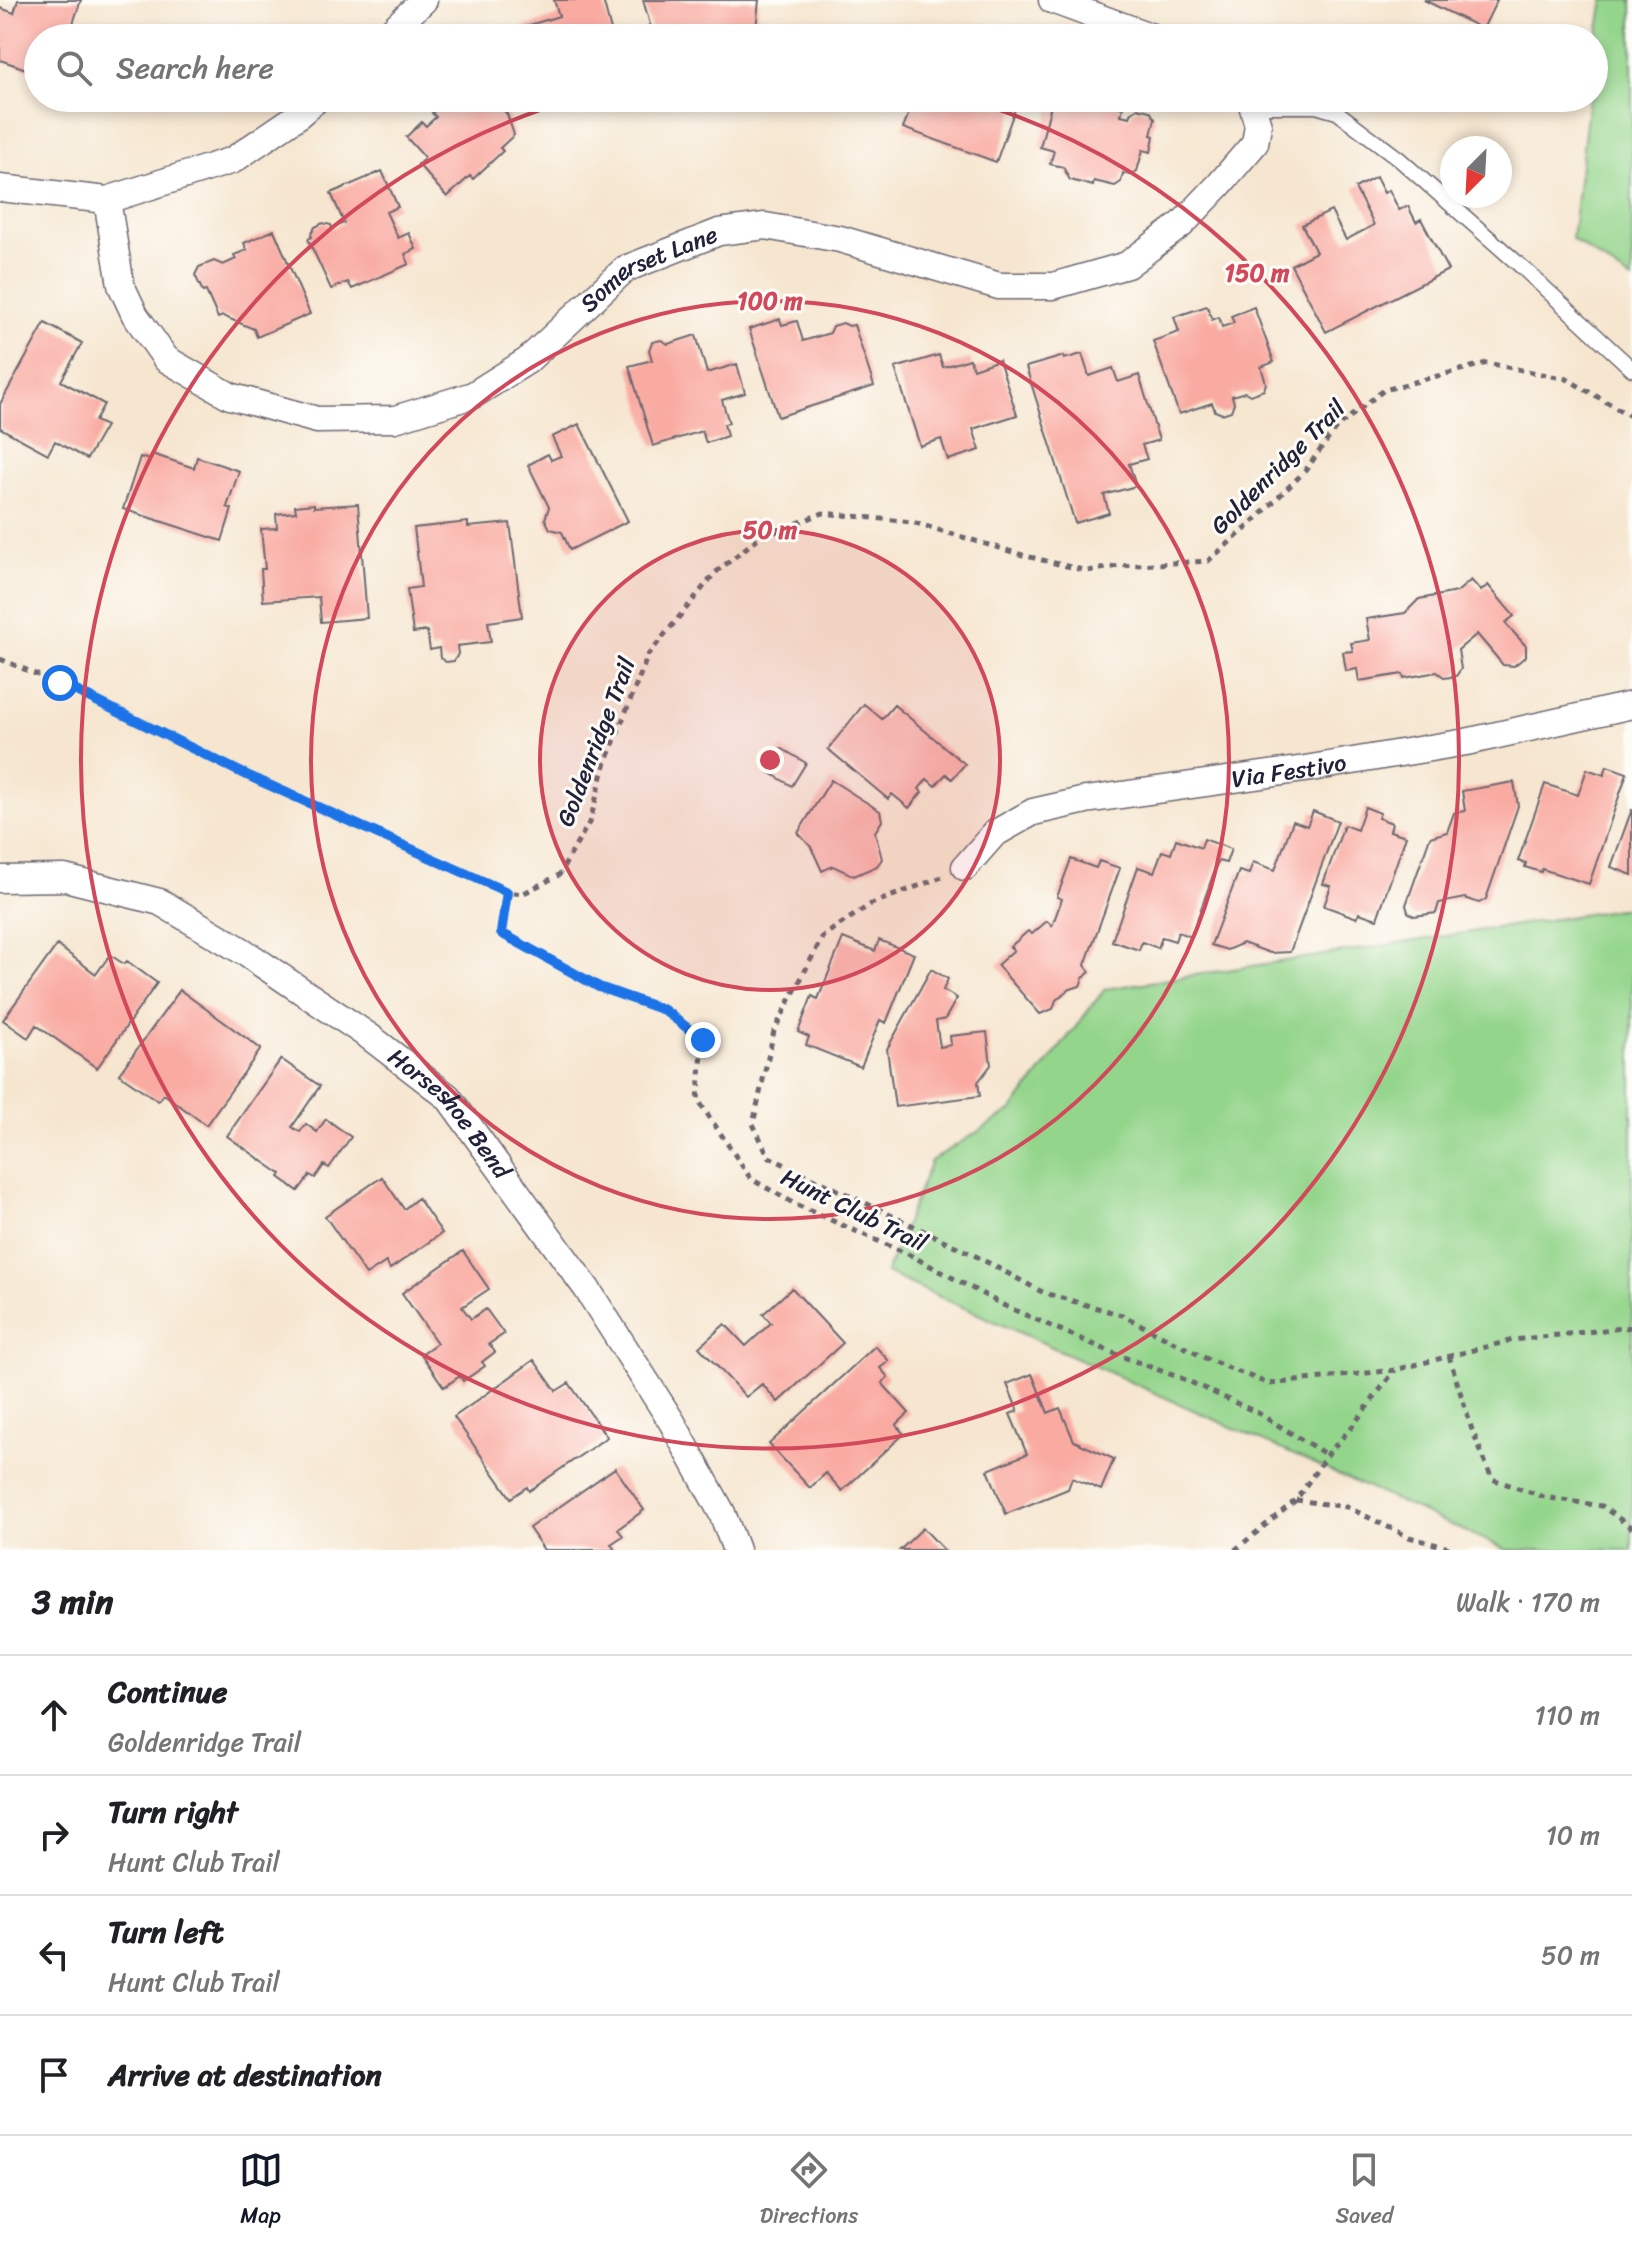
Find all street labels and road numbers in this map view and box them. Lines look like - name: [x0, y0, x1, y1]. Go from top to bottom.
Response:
- street label: Somerset Lane: [570, 214, 724, 323]
- street label: Goldenridge Trail: [1200, 388, 1357, 545]
- street label: Goldenridge Trail: [544, 650, 648, 833]
- street label: Via Festivo: [1229, 741, 1349, 800]
- street label: Horseshoe Bend: [379, 1037, 523, 1189]
- street label: Hunt Club Trail: [773, 1156, 936, 1264]

